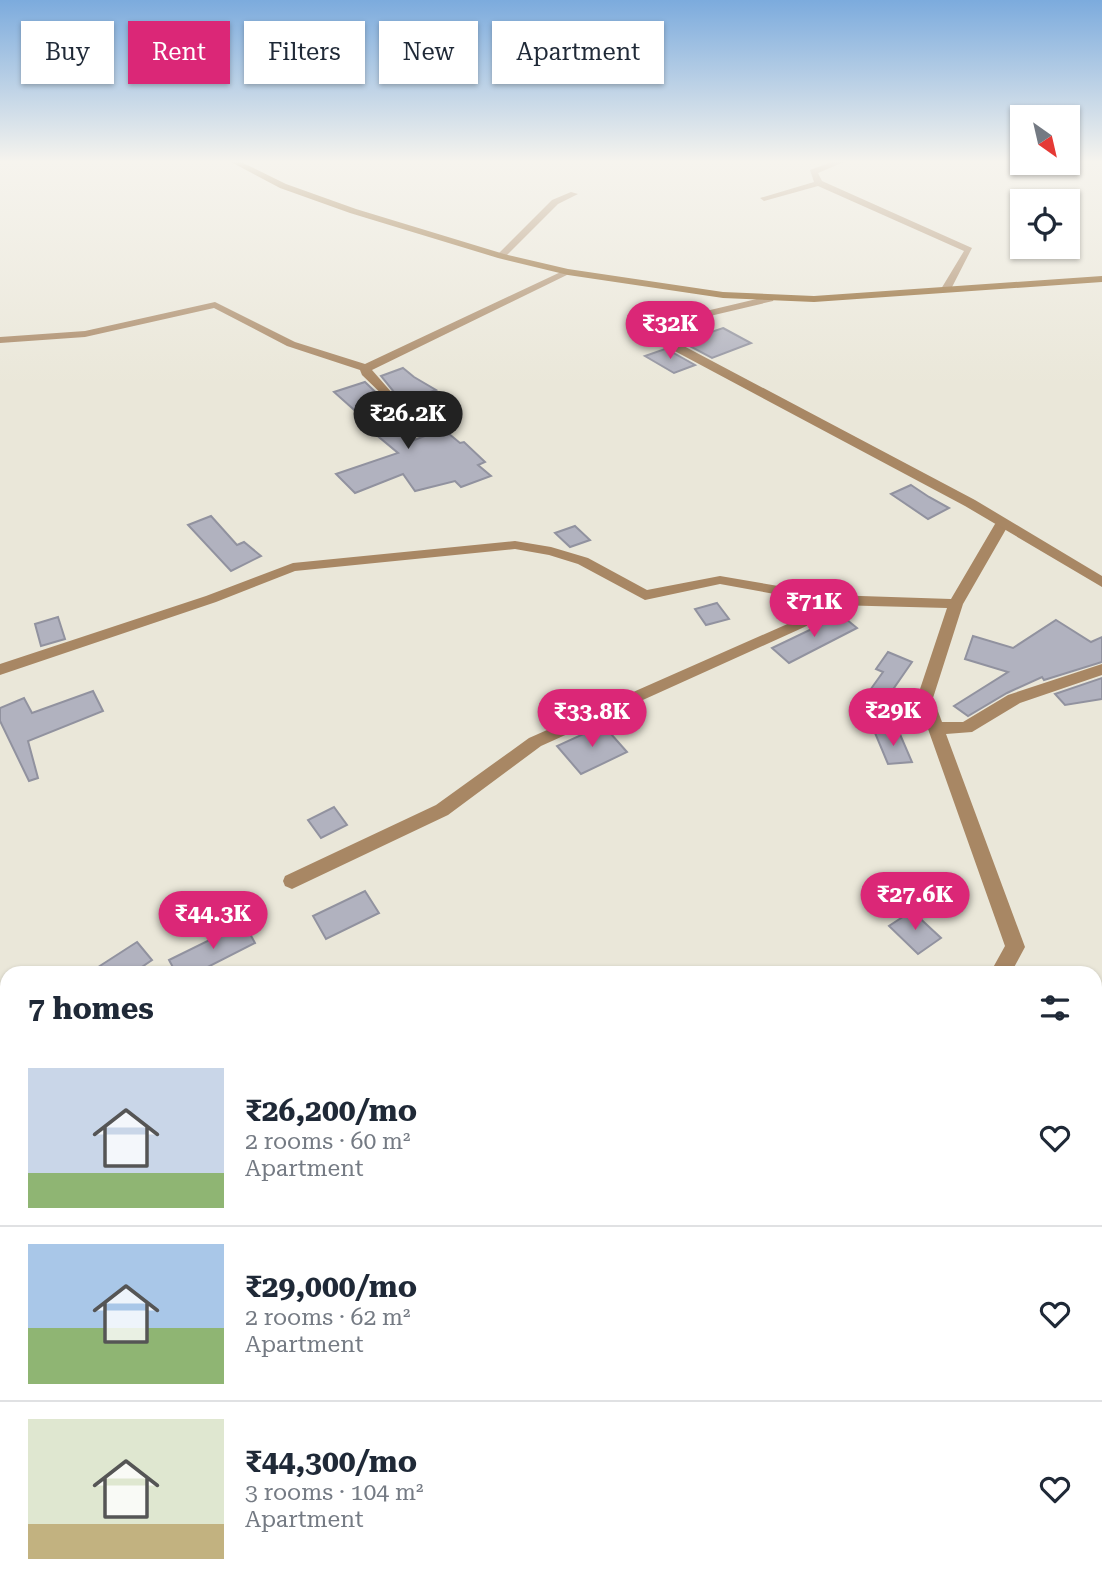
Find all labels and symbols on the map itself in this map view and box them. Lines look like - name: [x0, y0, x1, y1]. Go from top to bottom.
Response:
- north arrow: [1010, 105, 1080, 175]
- pin: ₹32K: [629, 302, 711, 361]
- pin: ₹26.2K: [351, 392, 465, 451]
- pin: ₹71K: [773, 580, 855, 639]
- pin: ₹29K: [852, 688, 934, 748]
- pin: ₹33.8K: [535, 690, 649, 749]
- pin: ₹27.6K: [858, 872, 972, 932]
- pin: ₹44.3K: [156, 892, 270, 951]

